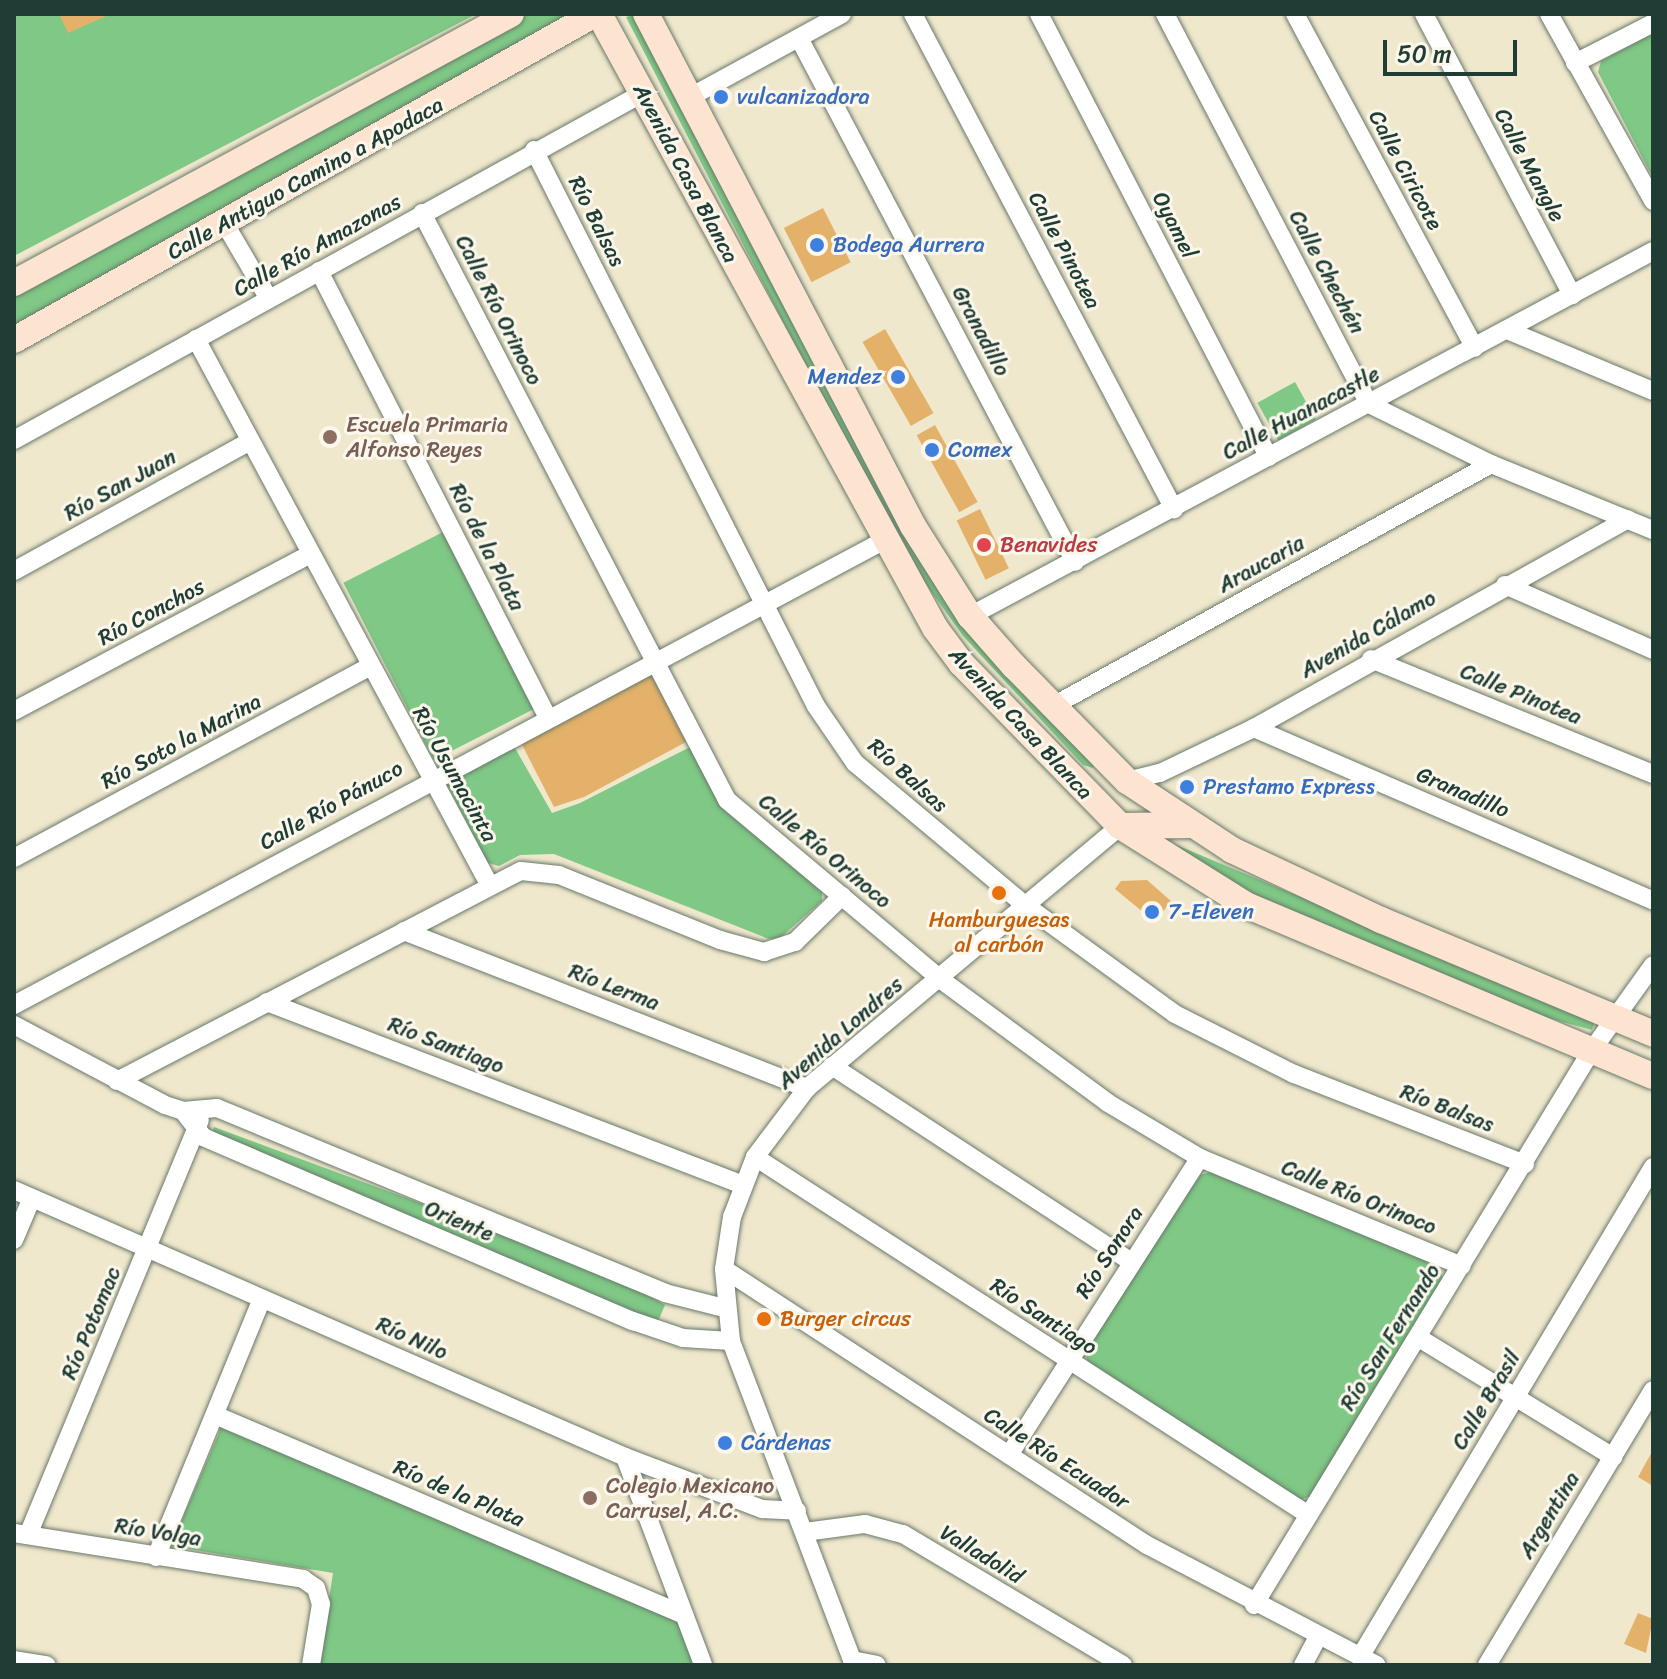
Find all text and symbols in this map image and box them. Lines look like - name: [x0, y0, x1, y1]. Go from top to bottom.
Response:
- scale bar: [1387, 24, 1521, 74]
- text: 50 m: [1397, 33, 1452, 75]
- street label: Avenida Casa Blanca: [628, 79, 744, 267]
- place label: vulcanizadora: [737, 84, 870, 110]
- marker: vulcanizadora: [712, 88, 730, 106]
- street label: Calle Antiguo Camino a Apodaca: [163, 91, 447, 265]
- street label: Calle Mangle: [1489, 104, 1571, 226]
- street label: Calle Ciricote: [1364, 106, 1448, 234]
- street label: Río Balsas: [563, 171, 631, 271]
- street label: Calle Pinotea: [1023, 187, 1107, 313]
- street label: Oyamel: [1147, 187, 1203, 263]
- street label: Calle Río Amazonas: [228, 188, 406, 302]
- street label: Calle Chechén: [1283, 206, 1371, 338]
- street label: Calle Río Orinoco: [450, 231, 548, 389]
- place label: Bodega Aurrera: [833, 232, 984, 258]
- marker: Bodega Aurrera: [808, 236, 826, 254]
- street label: Granadillo: [946, 282, 1016, 380]
- street label: Calle Huanacastle: [1218, 361, 1384, 465]
- place label: Mendez: [808, 364, 882, 390]
- marker: Mendez: [889, 368, 907, 386]
- place label: Escuela Primaria Alfonso Reyes: [346, 411, 508, 462]
- marker: Escuela Primaria Alfonso Reyes: [321, 428, 339, 446]
- place label: Comex: [948, 437, 1012, 463]
- marker: Comex: [923, 441, 941, 459]
- street label: Río San Juan: [59, 443, 181, 527]
- street label: Río de la Plata: [444, 479, 530, 615]
- street label: Araucaria: [1213, 530, 1309, 598]
- place label: Benavides: [1000, 532, 1097, 558]
- marker: Benavides: [975, 536, 993, 554]
- street label: Río Conchos: [93, 573, 209, 651]
- street label: Avenida Cálamo: [1295, 584, 1441, 684]
- street label: Avenida Casa Blanca: [943, 641, 1099, 805]
- street label: Calle Pinotea: [1457, 658, 1585, 730]
- street label: Río Soto la Marina: [96, 688, 266, 794]
- street label: Río Usumacinta: [407, 702, 503, 846]
- street label: Río Balsas: [863, 733, 953, 817]
- street label: Calle Río Pánuco: [254, 754, 408, 856]
- street label: Granadillo: [1413, 761, 1513, 823]
- place label: Prestamo Express: [1203, 774, 1376, 800]
- marker: Prestamo Express: [1178, 778, 1196, 796]
- street label: Calle Río Orinoco: [753, 788, 897, 914]
- marker: Hamburguesas al carbón: [990, 884, 1008, 902]
- place label: 7-Eleven: [1168, 899, 1254, 925]
- marker: 7-Eleven: [1143, 903, 1161, 921]
- place label: Hamburguesas al carbón: [929, 906, 1069, 958]
- street label: Río Lerma: [565, 958, 663, 1016]
- street label: Avenida Londres: [772, 971, 908, 1095]
- street label: Río Santiago: [384, 1011, 508, 1079]
- street label: Río Balsas: [1397, 1078, 1497, 1138]
- street label: Calle Río Orinoco: [1278, 1154, 1440, 1240]
- street label: Oriente: [421, 1195, 497, 1247]
- street label: Río Sonora: [1069, 1201, 1149, 1303]
- street label: Río San Fernando: [1334, 1259, 1446, 1415]
- street label: Río Potomac: [55, 1262, 127, 1384]
- street label: Río Santiago: [986, 1272, 1102, 1360]
- place label: Burger circus: [780, 1306, 911, 1332]
- marker: Burger circus: [755, 1310, 773, 1328]
- street label: Río Nilo: [372, 1311, 452, 1365]
- street label: Calle Brasil: [1446, 1346, 1526, 1454]
- street label: Calle Río Ecuador: [979, 1401, 1135, 1515]
- place label: Cárdenas: [741, 1430, 831, 1456]
- marker: Cárdenas: [716, 1434, 734, 1452]
- street label: Río de la Plata: [390, 1454, 528, 1532]
- street label: Argentina: [1513, 1467, 1585, 1563]
- place label: Colegio Mexicano Carrusel, A.C.: [606, 1472, 774, 1524]
- marker: Colegio Mexicano Carrusel, A.C.: [581, 1489, 599, 1507]
- street label: Río Volga: [113, 1512, 203, 1552]
- street label: Valladolid: [936, 1519, 1028, 1589]

